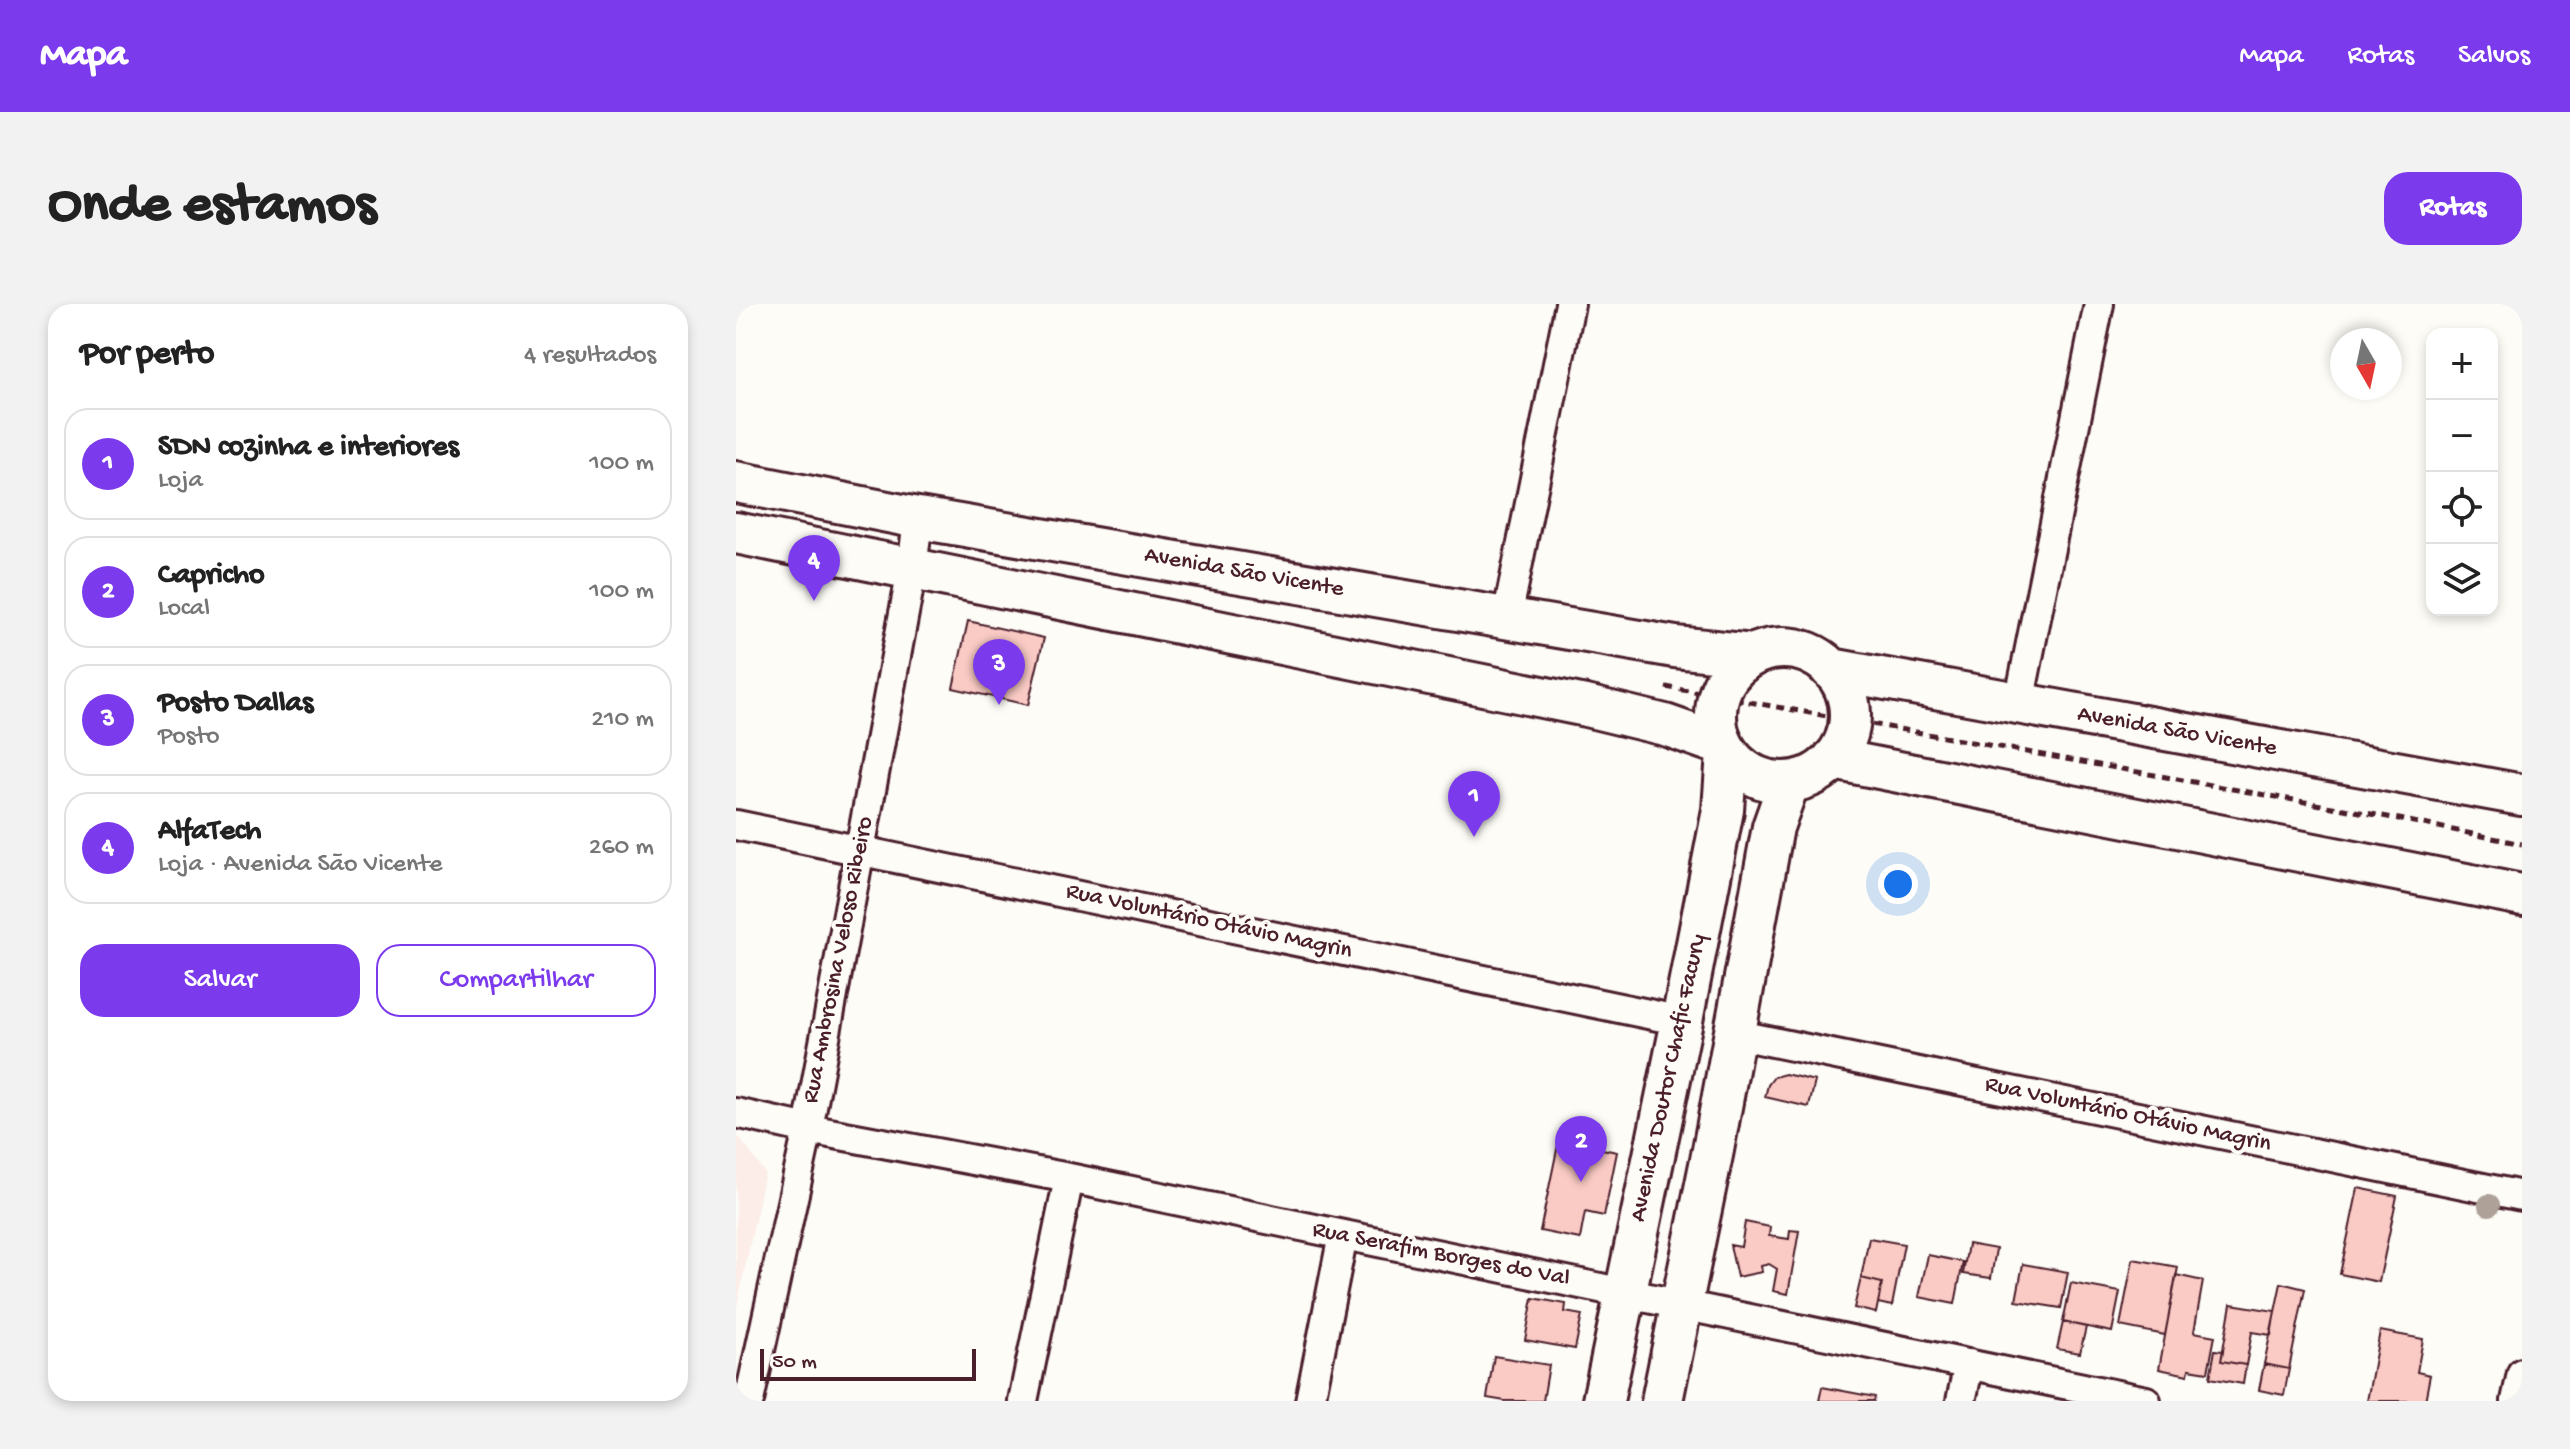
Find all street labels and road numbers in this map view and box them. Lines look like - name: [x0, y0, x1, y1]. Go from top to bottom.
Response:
- street label: Avenida São Vicente: [1142, 541, 1347, 605]
- street label: Avenida São Vicente: [2075, 700, 2280, 764]
- street label: Rua Ambrosina Veloso Ribeiro: [797, 814, 881, 1106]
- street label: Rua Voluntário Otávio Magrin: [1063, 877, 1355, 967]
- street label: Avenida Doutor Chafic Facury: [1624, 931, 1714, 1225]
- street label: Rua Voluntário Otávio Magrin: [1982, 1070, 2274, 1160]
- street label: Rua Serafim Borges do Val: [1310, 1216, 1572, 1294]

